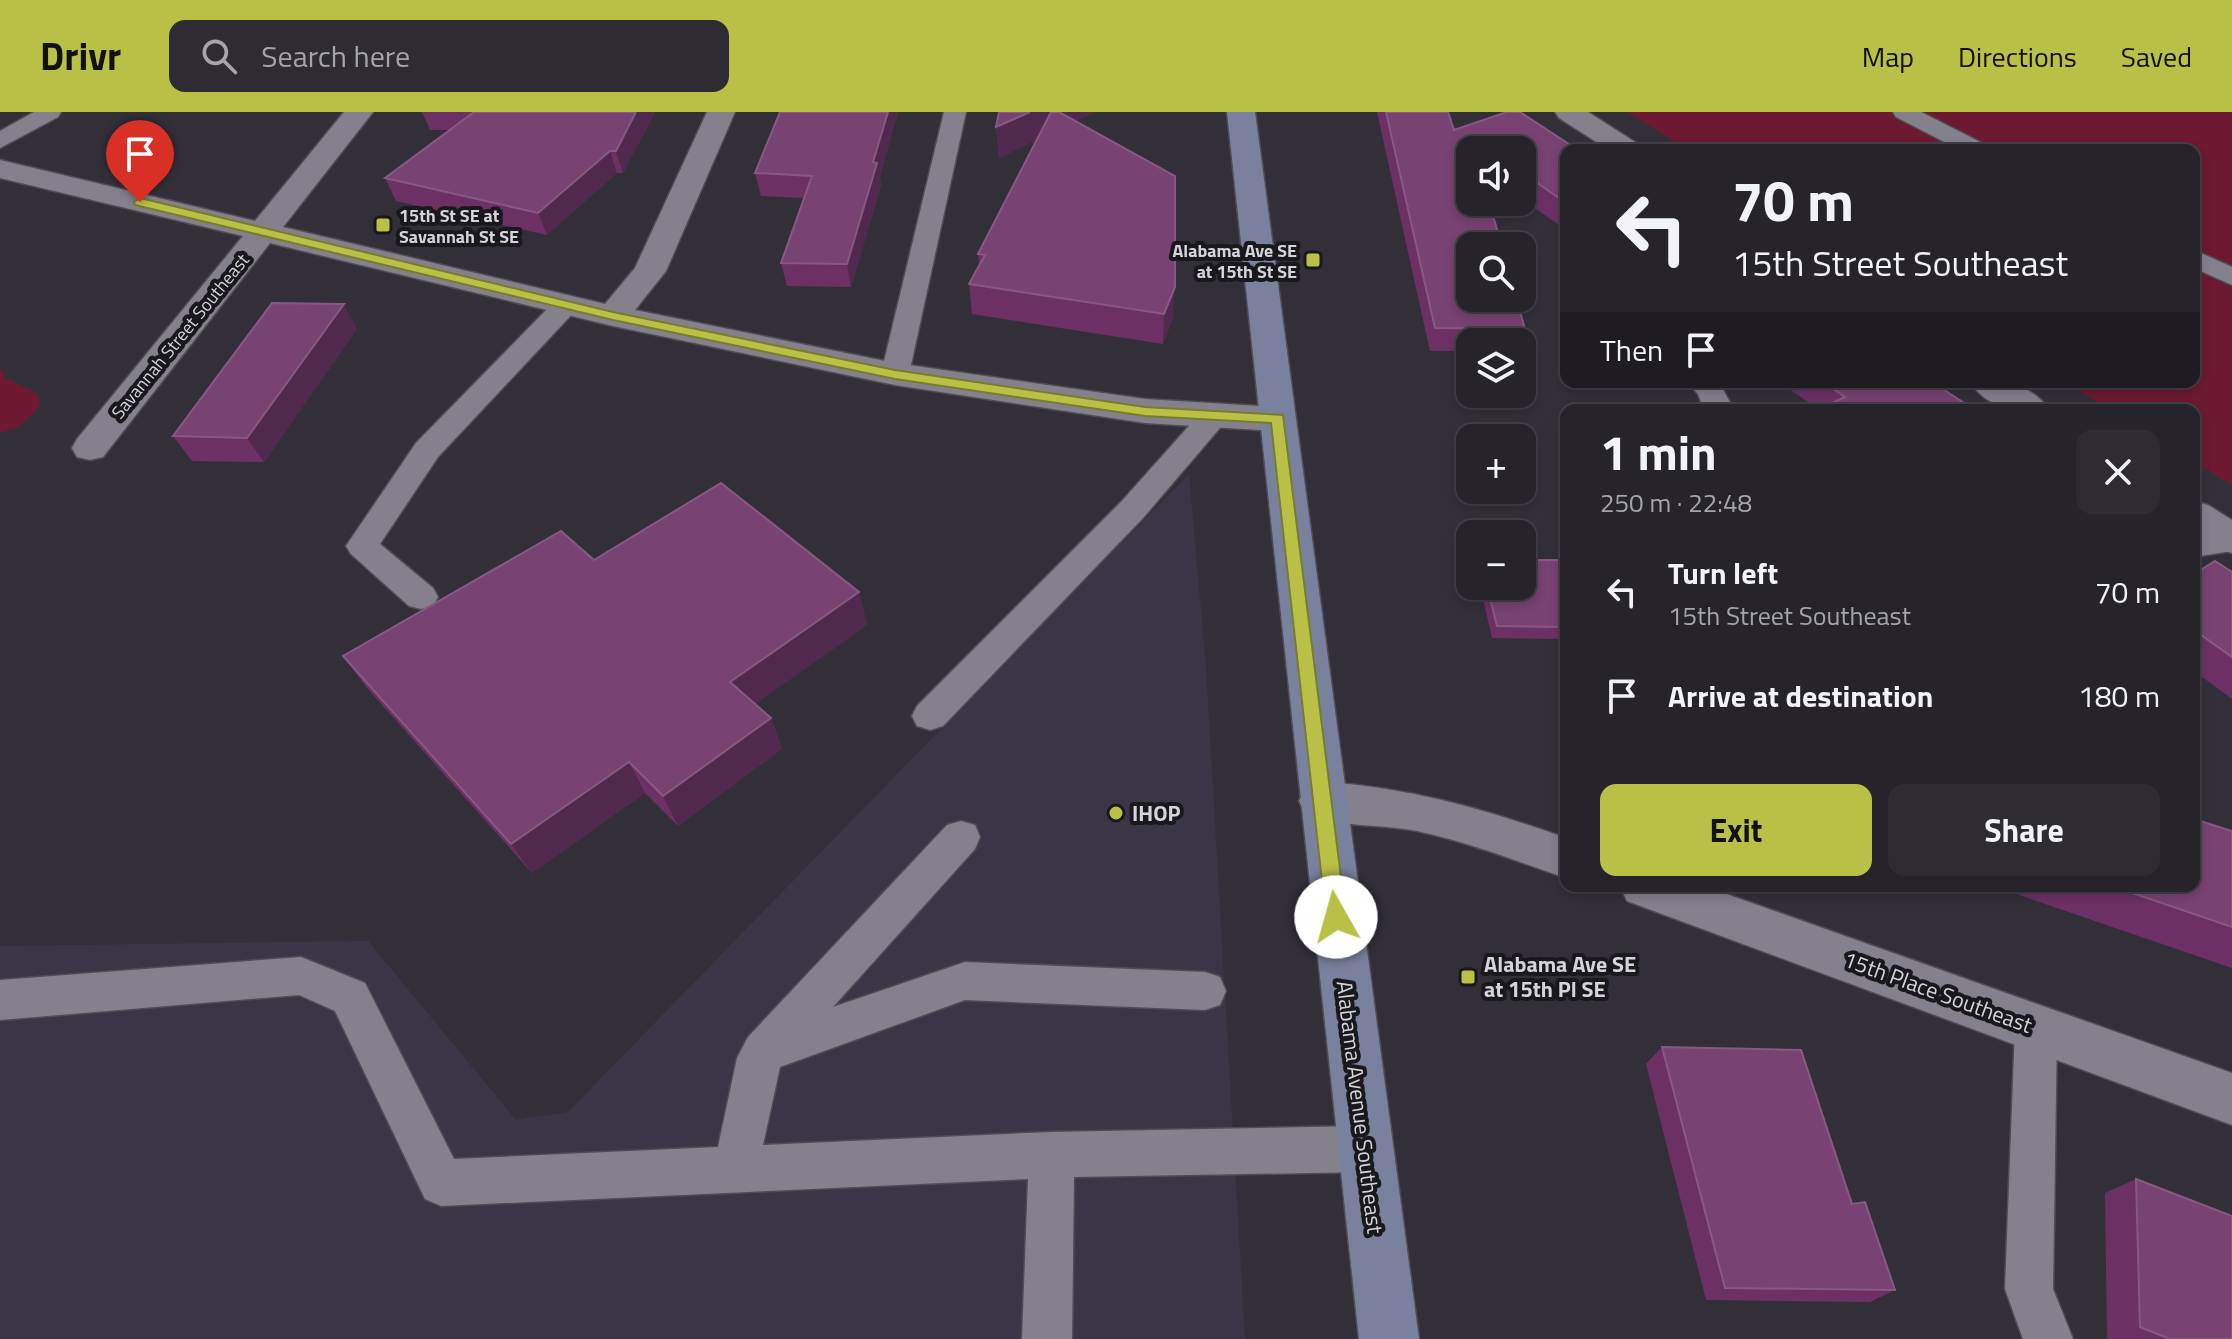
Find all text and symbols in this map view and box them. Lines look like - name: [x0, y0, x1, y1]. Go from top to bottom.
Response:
- search box: [169, 20, 729, 92]
- text: Drivr: [40, 27, 121, 85]
- text: Search here: [261, 33, 410, 79]
- icon: search: [197, 34, 241, 78]
- text: Map: [1862, 35, 1914, 78]
- text: Directions: [1958, 35, 2077, 78]
- text: Saved: [2121, 35, 2192, 78]
- pin: [106, 120, 174, 202]
- icon: arrive: [118, 132, 162, 176]
- map controls: [1456, 136, 1536, 600]
- button: sound: [1456, 136, 1536, 216]
- text: 70 m: [1732, 158, 1854, 243]
- icon: left: [1600, 176, 1704, 280]
- place label: 15th St SE at Savannah St SE: [399, 202, 519, 250]
- marker: 15th St SE at Savannah St SE: [374, 216, 392, 234]
- button: search: [1456, 232, 1536, 312]
- text: 15th Street Southeast: [1732, 235, 2068, 290]
- place label: Alabama Ave SE at 15th St SE: [1173, 237, 1297, 285]
- street label: Savannah Street Southeast: [105, 247, 256, 425]
- marker: Alabama Ave SE at 15th St SE: [1304, 251, 1322, 269]
- text: Then: [1600, 327, 1663, 373]
- button: layers: [1456, 328, 1536, 408]
- icon: arrive: [1679, 328, 1723, 372]
- text: 1 min: [1600, 416, 1717, 489]
- button: +: [1456, 424, 1536, 504]
- button: close: [2076, 430, 2160, 514]
- text: 250 m · 22:48: [1600, 483, 1752, 522]
- button: −: [1456, 520, 1536, 600]
- text: Turn left: [1668, 550, 1778, 596]
- text: 70 m: [2095, 569, 2160, 615]
- icon: left: [1600, 570, 1644, 614]
- text: 15th Street Southeast: [1668, 596, 1911, 635]
- text: Arrive at destination: [1668, 673, 1933, 719]
- text: 180 m: [2078, 673, 2160, 719]
- icon: arrive: [1600, 674, 1644, 718]
- button: Exit: [1600, 784, 1872, 876]
- button: Share: [1888, 784, 2160, 876]
- place label: IHOP: [1132, 796, 1181, 830]
- marker: IHOP: [1107, 804, 1125, 822]
- position arrow: [1294, 875, 1378, 959]
- street label: 15th Place Southeast: [1839, 942, 2037, 1042]
- place label: Alabama Ave SE at 15th Pl SE: [1484, 947, 1636, 1006]
- marker: Alabama Ave SE at 15th Pl SE: [1459, 968, 1477, 986]
- street label: Alabama Avenue Southeast: [1328, 979, 1392, 1236]

